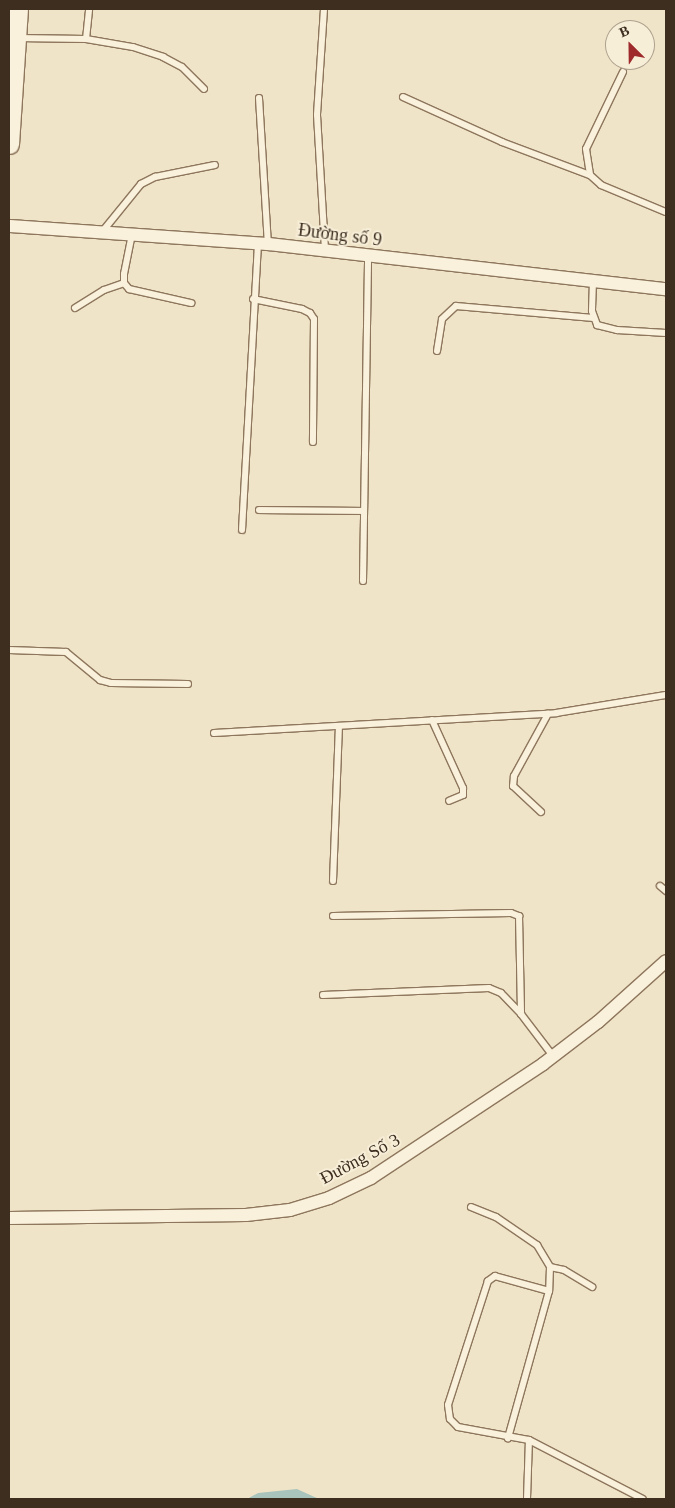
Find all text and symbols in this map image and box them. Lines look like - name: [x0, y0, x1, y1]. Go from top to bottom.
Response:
- north arrow: [605, 20, 655, 70]
- text: B: [617, 23, 632, 40]
- street label: Đường số 9: [297, 219, 383, 251]
- street label: Đường Số 3: [316, 1129, 404, 1189]

